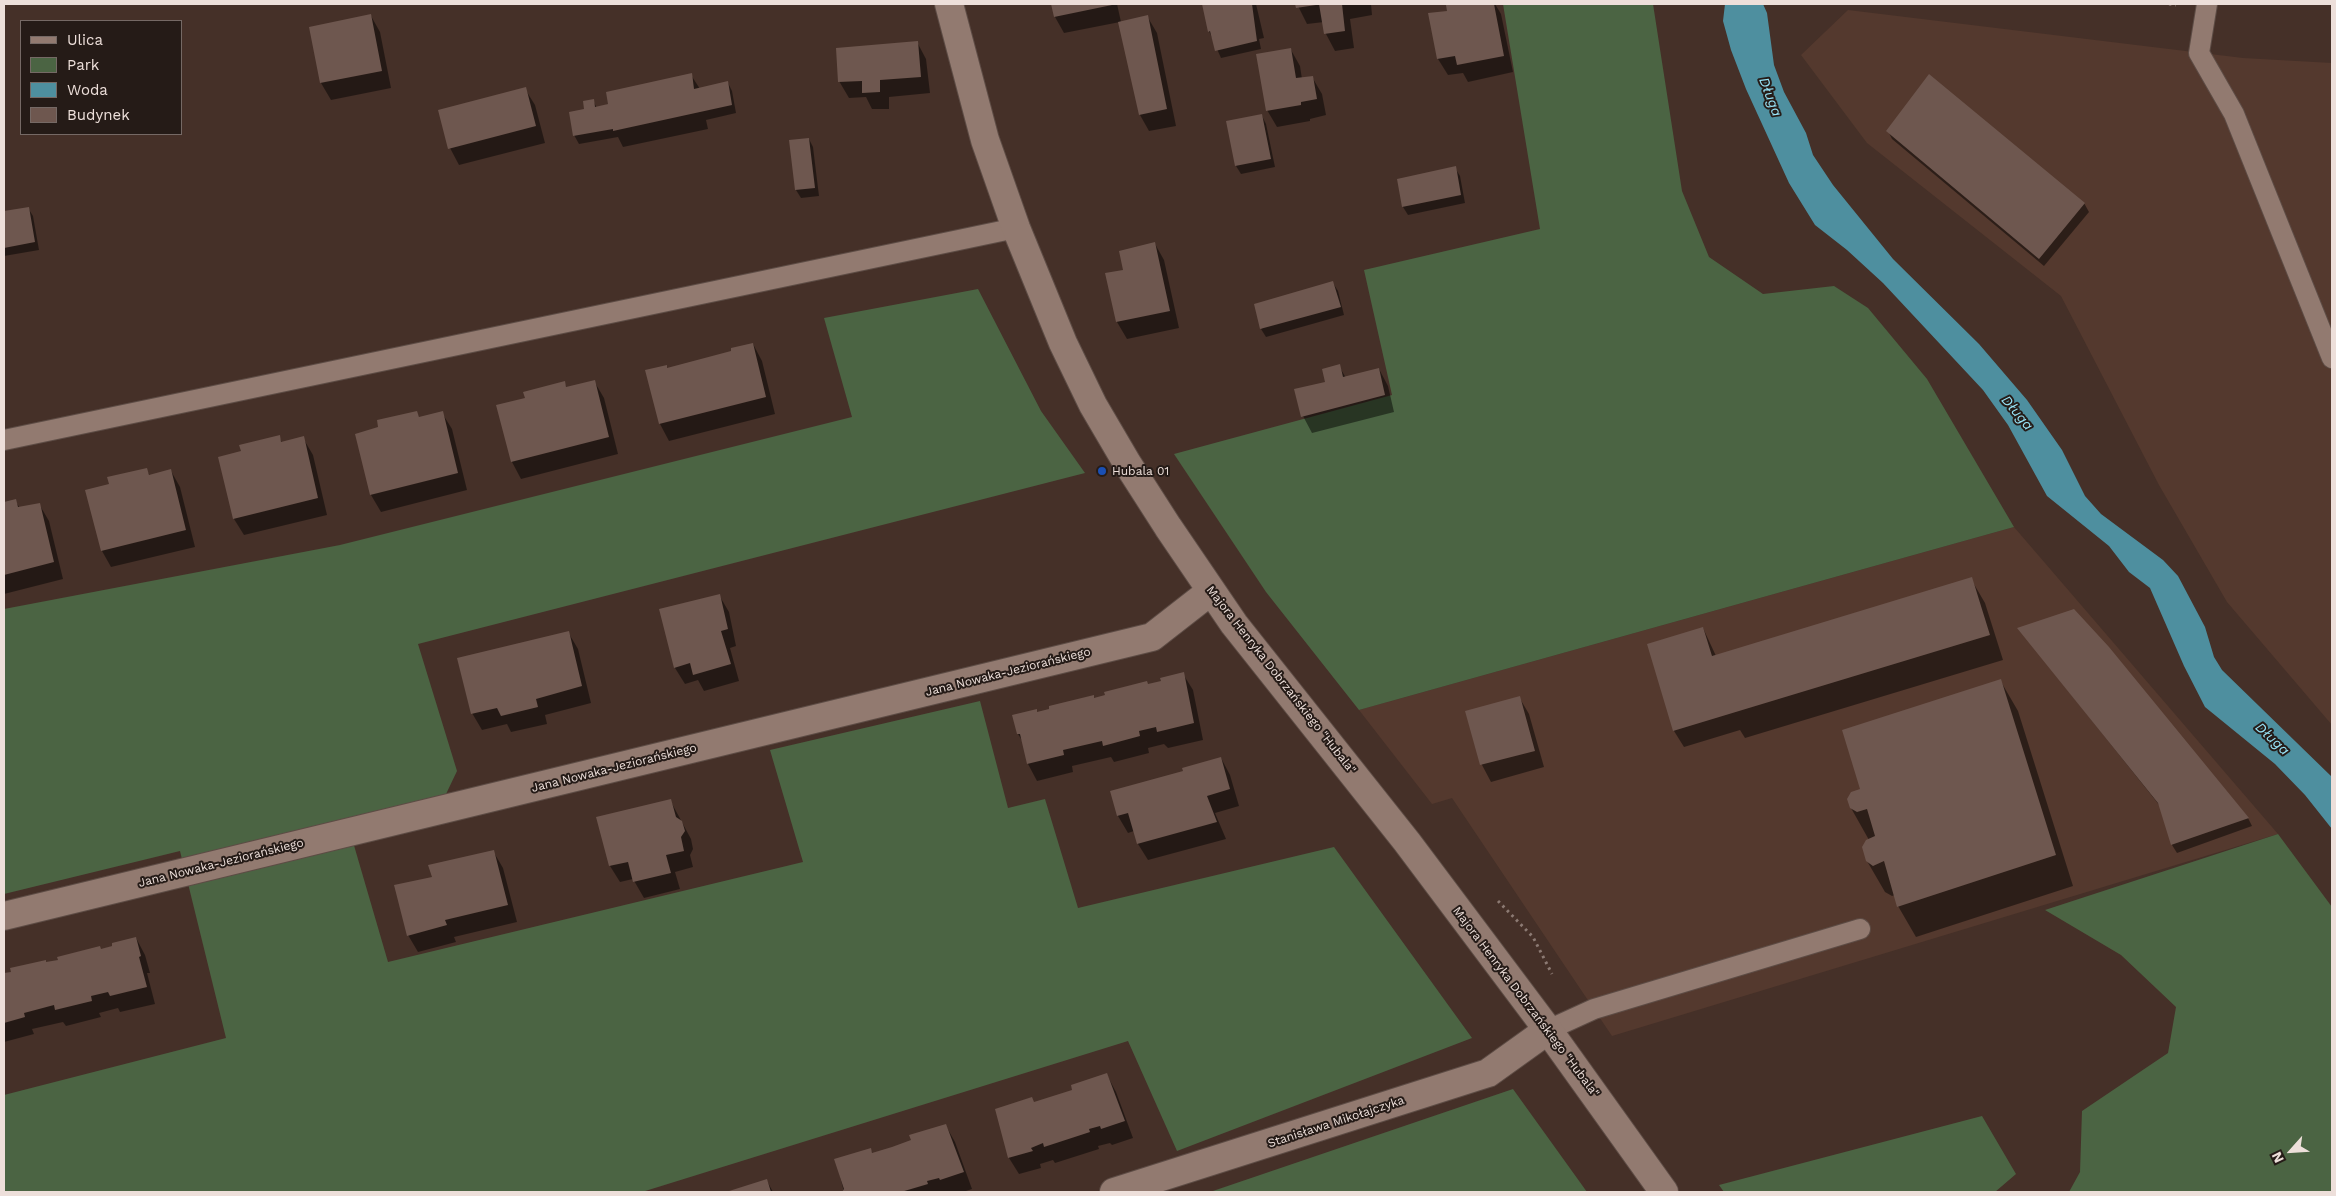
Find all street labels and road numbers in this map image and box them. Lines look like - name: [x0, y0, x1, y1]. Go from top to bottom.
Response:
- street label: Majora Henryka Dobrzańskiego "Hubala": [1203, 583, 1359, 777]
- street label: Jana Nowaka-Jeziorańskiego: [924, 644, 1092, 700]
- street label: Jana Nowaka-Jeziorańskiego: [530, 740, 698, 796]
- street label: Jana Nowaka-Jeziorańskiego: [137, 835, 305, 891]
- street label: Majora Henryka Dobrzańskiego "Hubala": [1450, 904, 1602, 1100]
- street label: Stanisława Mikołajczyka: [1266, 1093, 1406, 1151]

